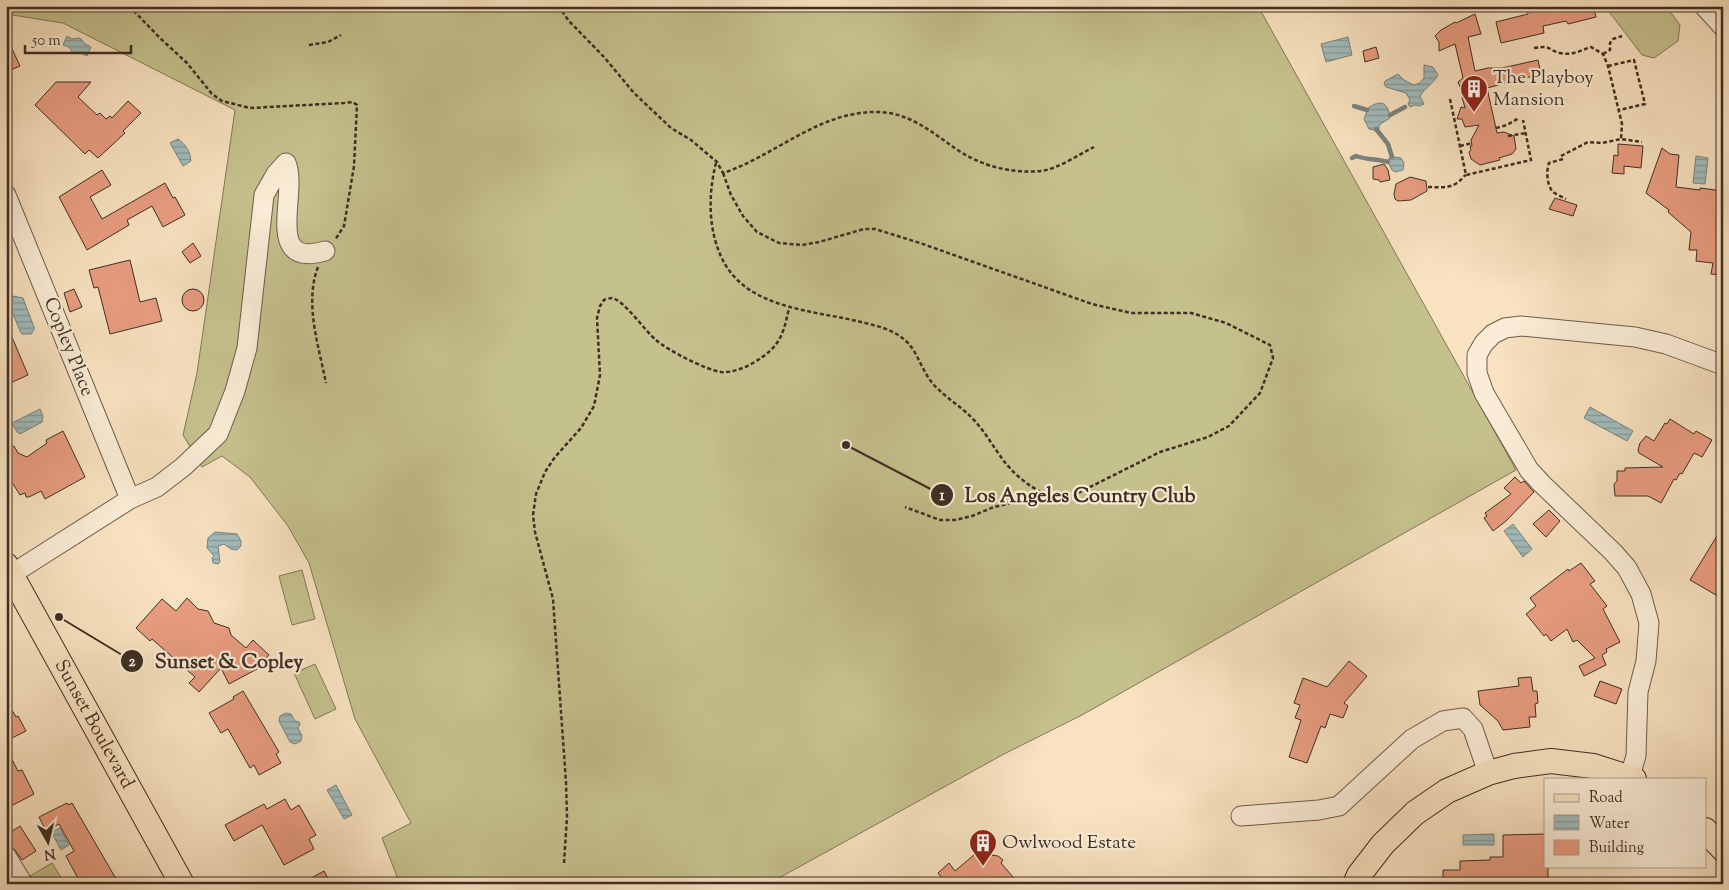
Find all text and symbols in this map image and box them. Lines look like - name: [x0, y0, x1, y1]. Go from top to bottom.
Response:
- scale bar: [25, 22, 131, 54]
- text: 50 m: [31, 31, 61, 52]
- place label: The Playboy Mansion: [1493, 65, 1594, 114]
- building icon: The Playboy Mansion: [1459, 74, 1489, 113]
- street label: Copley Place: [36, 293, 100, 401]
- callout: Los Angeles Country Club: [929, 477, 1205, 512]
- text: Los Angeles Country Club: [965, 483, 1195, 512]
- text: 1: [939, 486, 945, 507]
- callout: Sunset & Copley: [120, 643, 313, 678]
- text: Sunset & Copley: [155, 649, 303, 678]
- text: 2: [128, 652, 136, 673]
- street label: Sunset Boulevard: [47, 655, 141, 794]
- legend: [1544, 778, 1706, 868]
- text: Road: [1589, 788, 1623, 809]
- text: Water: [1589, 814, 1630, 835]
- north arrow: [22, 818, 72, 868]
- building icon: Owlwood Estate: [968, 828, 998, 867]
- place label: Owlwood Estate: [1002, 830, 1136, 857]
- text: Building: [1589, 838, 1644, 859]
- text: N: [43, 842, 56, 864]

